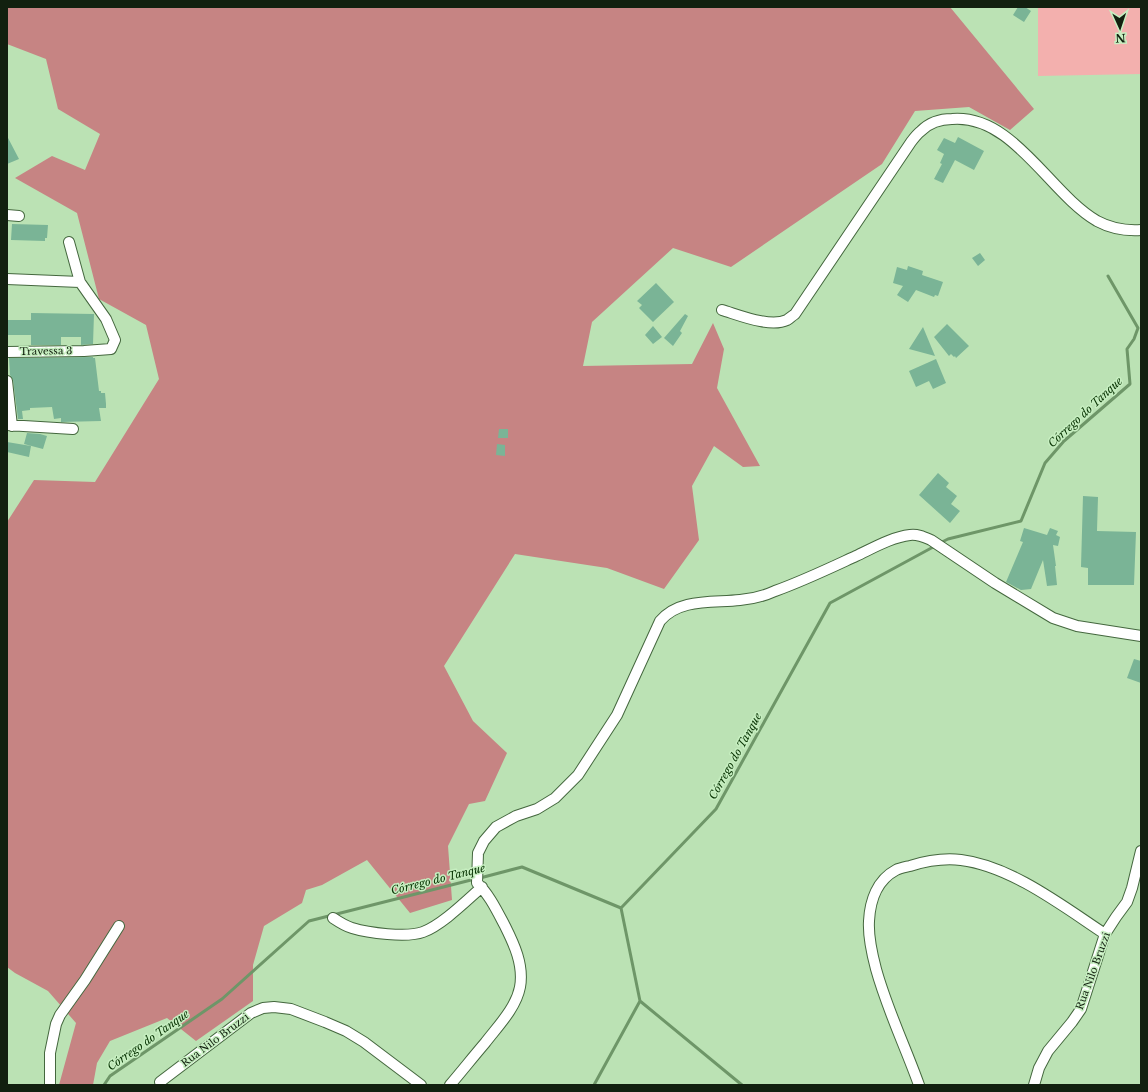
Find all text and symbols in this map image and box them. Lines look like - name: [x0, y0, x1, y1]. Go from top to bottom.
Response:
- north arrow: [1100, 8, 1140, 48]
- text: N: [1114, 31, 1126, 45]
- street label: Travessa 3: [20, 344, 72, 358]
- water label: Córrego do Tanque: [1045, 374, 1125, 450]
- water label: Córrego do Tanque: [705, 710, 765, 802]
- water label: Córrego do Tanque: [389, 861, 487, 897]
- street label: Rua Nilo Bruzzi: [1073, 930, 1113, 1012]
- water label: Córrego do Tanque: [104, 1007, 192, 1073]
- street label: Rua Nilo Bruzzi: [179, 1010, 252, 1070]

